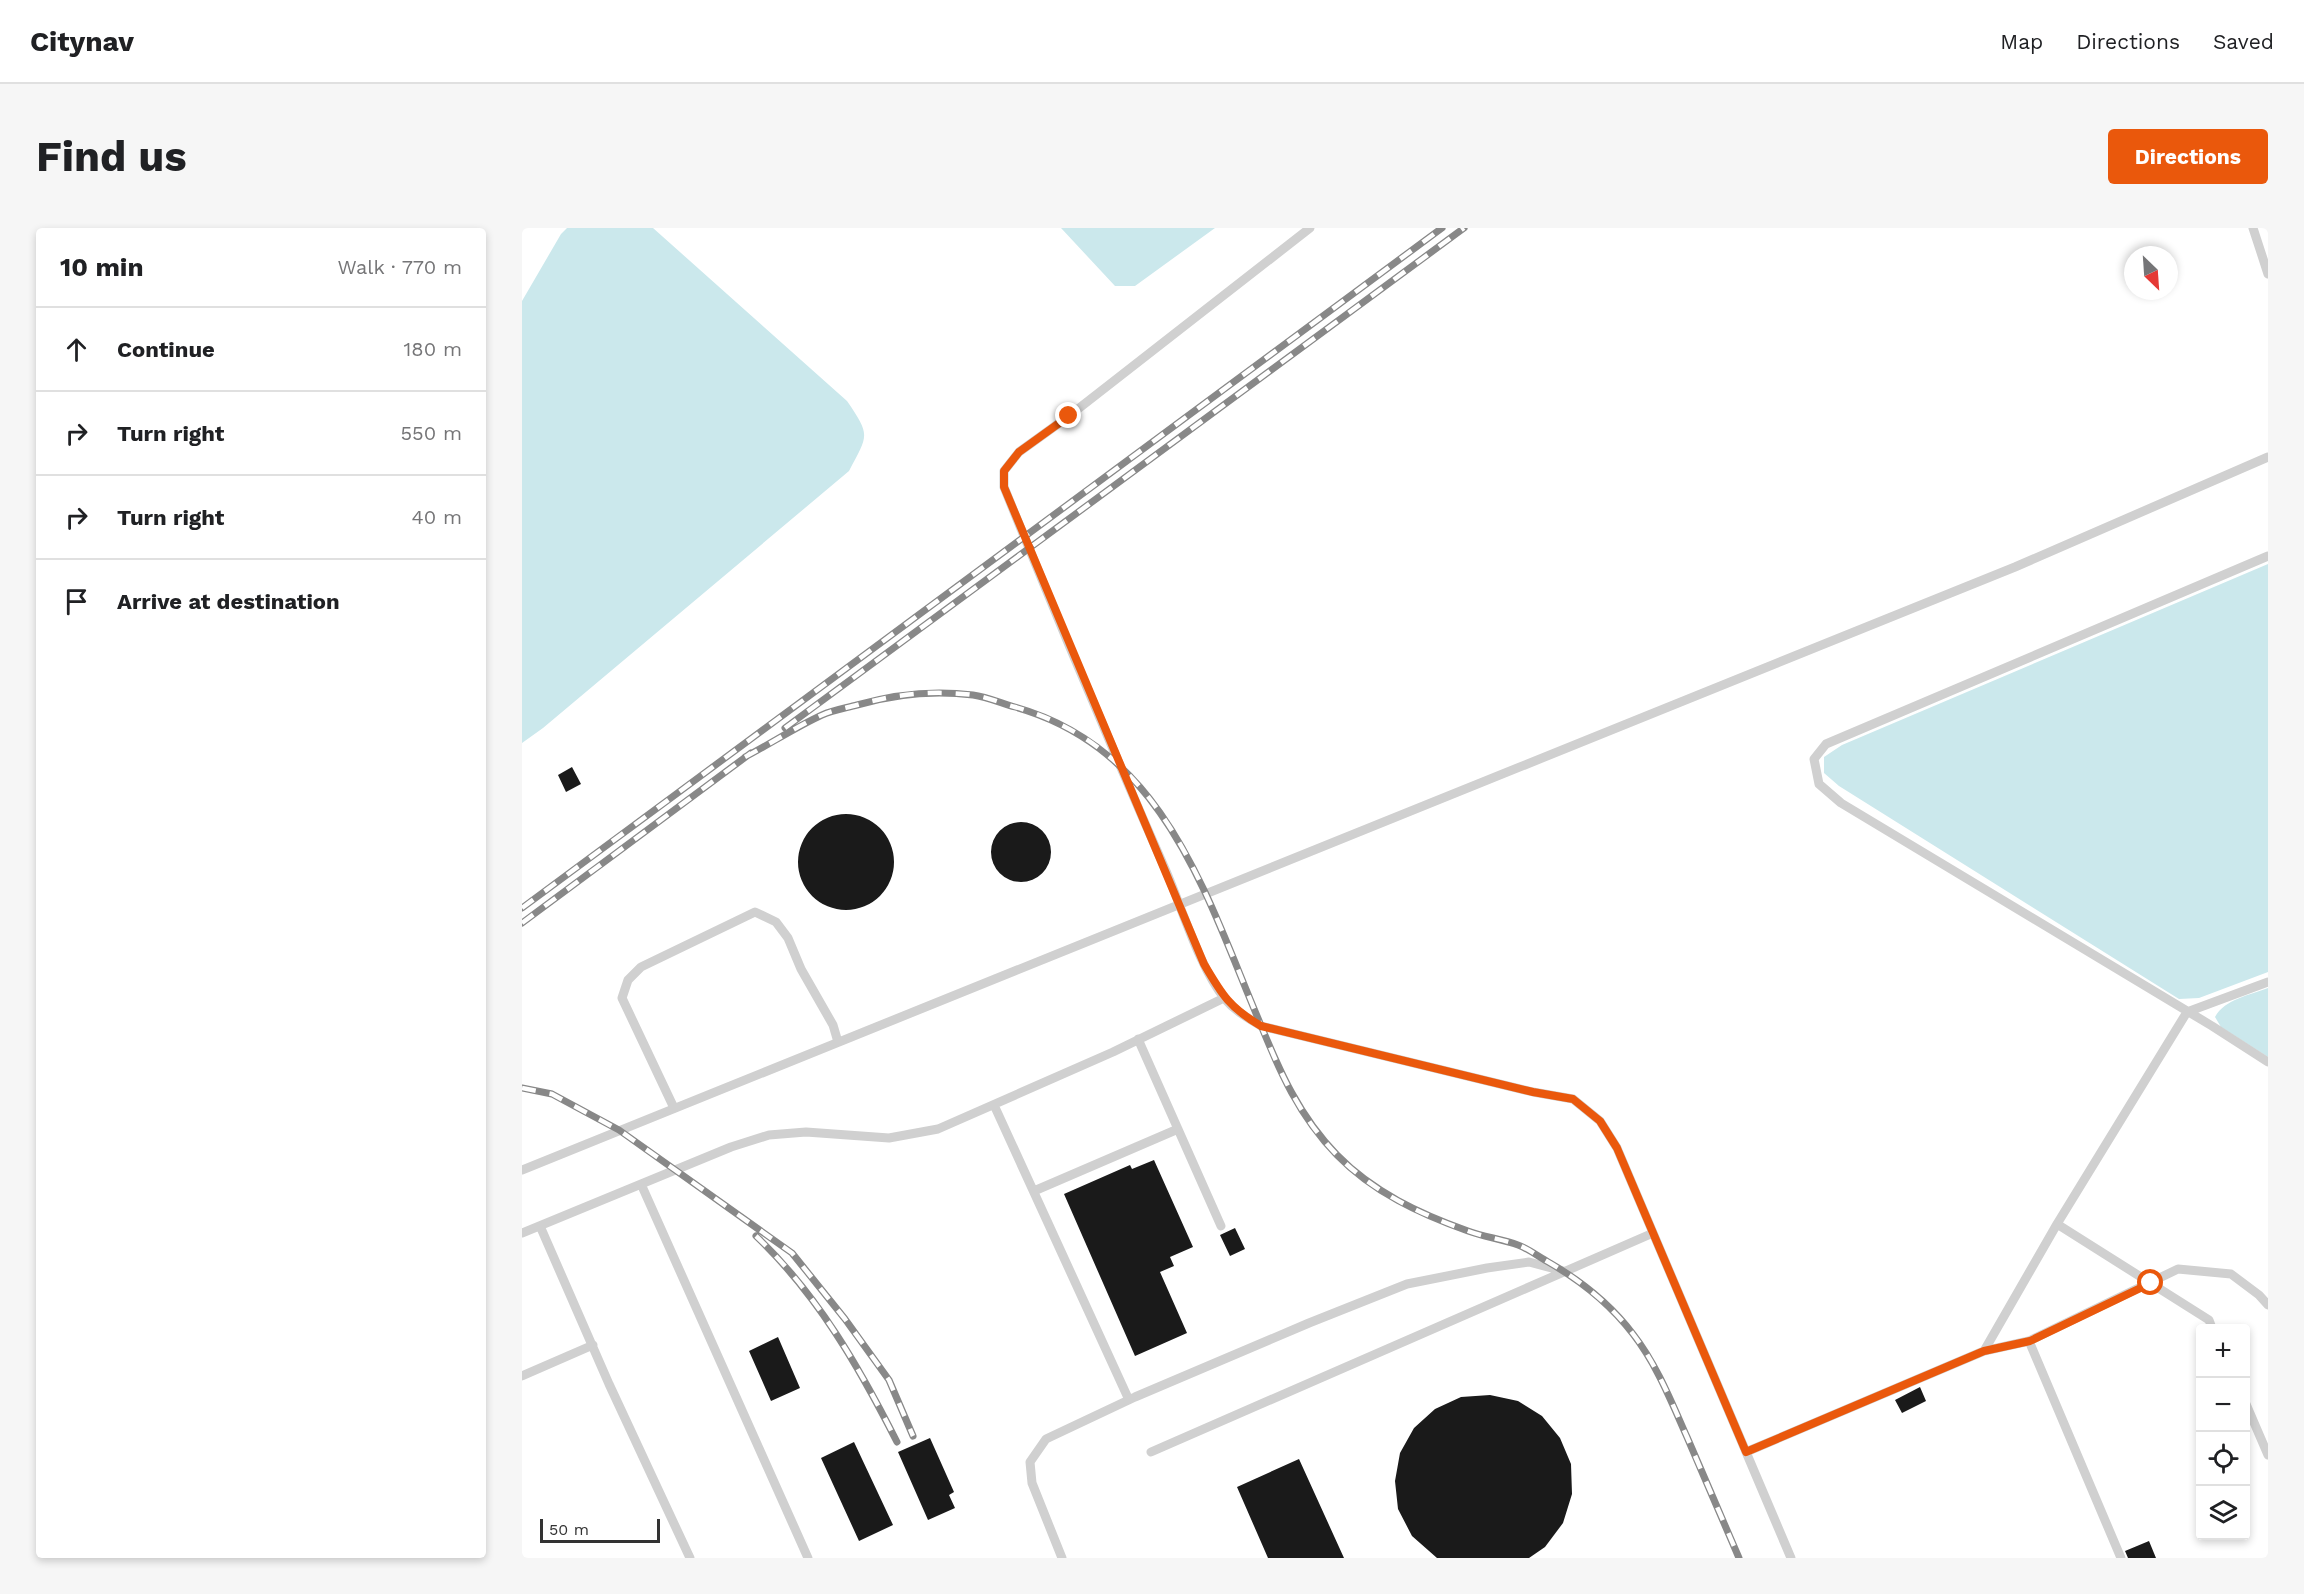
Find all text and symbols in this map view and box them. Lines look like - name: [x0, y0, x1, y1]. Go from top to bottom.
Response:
- text: Citynav: [30, 25, 134, 58]
- text: Map: [2000, 29, 2043, 54]
- text: Directions: [2076, 29, 2180, 54]
- text: Saved: [2213, 29, 2274, 54]
- button: Directions: [2108, 129, 2268, 184]
- text: Find us: [36, 132, 187, 181]
- north arrow: [2124, 246, 2178, 300]
- text: 10 min: [60, 252, 144, 282]
- text: Walk · 770 m: [338, 255, 462, 279]
- icon: ahead: [60, 333, 93, 366]
- text: Continue: [117, 337, 215, 362]
- text: 180 m: [404, 337, 462, 361]
- route end: [1055, 402, 1081, 428]
- icon: right: [60, 417, 93, 450]
- text: Turn right: [117, 421, 224, 446]
- text: 550 m: [400, 421, 462, 445]
- icon: right: [60, 501, 93, 534]
- text: Turn right: [117, 505, 224, 530]
- text: 40 m: [411, 505, 462, 529]
- icon: arrive: [60, 585, 93, 618]
- text: Arrive at destination: [117, 589, 340, 614]
- route start: [2137, 1269, 2163, 1295]
- map controls: [2196, 1324, 2250, 1540]
- button: +: [2196, 1324, 2250, 1378]
- button: −: [2196, 1378, 2250, 1432]
- button: locate: [2196, 1432, 2250, 1486]
- button: layers: [2196, 1486, 2250, 1540]
- scale bar: [540, 1516, 660, 1544]
- text: 50 m: [549, 1520, 589, 1539]

